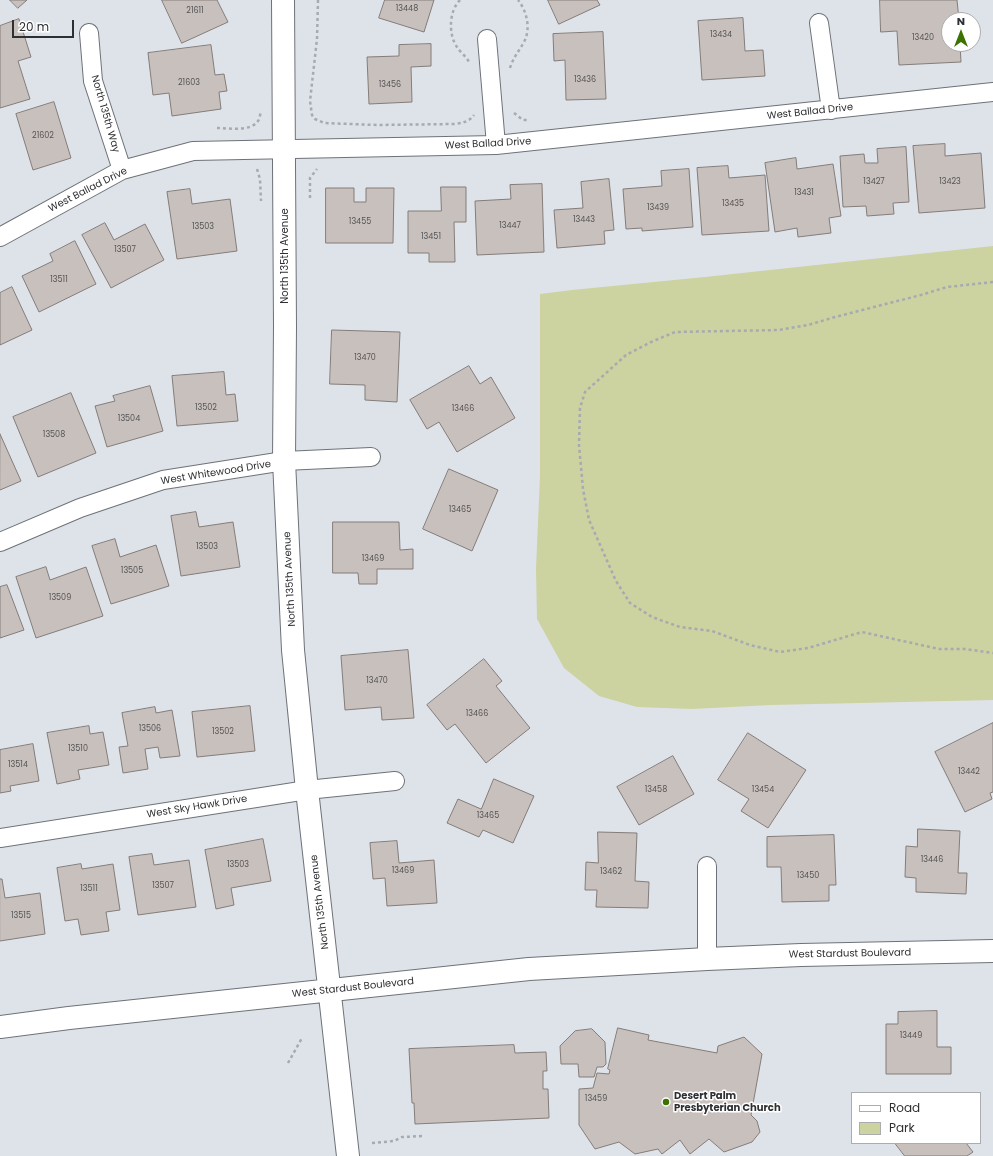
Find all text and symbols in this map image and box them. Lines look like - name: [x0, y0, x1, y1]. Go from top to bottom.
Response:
- house number: 13448: [396, 4, 418, 14]
- house number: 21611: [186, 6, 204, 16]
- scale bar: [14, 12, 76, 38]
- north arrow: [941, 12, 981, 52]
- text: N: [957, 13, 965, 29]
- text: 20 m: [19, 18, 49, 35]
- house number: 13434: [710, 30, 732, 40]
- house number: 13420: [912, 33, 934, 43]
- street label: North 135th Way: [88, 74, 122, 154]
- house number: 13436: [574, 75, 596, 85]
- house number: 21603: [178, 78, 200, 88]
- house number: 13456: [379, 80, 401, 90]
- street label: West Ballad Drive: [766, 102, 854, 122]
- house number: 21602: [32, 131, 54, 141]
- street label: West Ballad Drive: [444, 136, 532, 152]
- street label: West Ballad Drive: [47, 165, 129, 215]
- house number: 13427: [863, 177, 885, 187]
- house number: 13423: [939, 177, 961, 187]
- house number: 13431: [794, 188, 814, 198]
- house number: 13435: [722, 199, 744, 209]
- house number: 13439: [647, 203, 669, 213]
- street label: North 135th Avenue: [279, 208, 291, 304]
- house number: 13443: [573, 215, 595, 225]
- house number: 13455: [349, 217, 371, 227]
- house number: 13447: [499, 221, 521, 231]
- house number: 13503: [192, 222, 214, 232]
- house number: 13451: [421, 232, 441, 242]
- house number: 13507: [114, 245, 136, 255]
- house number: 13511: [50, 275, 68, 285]
- house number: 13470: [354, 353, 376, 363]
- house number: 13502: [195, 403, 217, 413]
- house number: 13466: [452, 404, 474, 414]
- house number: 13504: [118, 414, 140, 424]
- house number: 13508: [43, 430, 65, 440]
- street label: West Whitewood Drive: [160, 458, 272, 488]
- house number: 13465: [449, 505, 471, 515]
- street label: North 135th Avenue: [282, 531, 298, 627]
- house number: 13503: [196, 542, 218, 552]
- house number: 13469: [362, 554, 384, 564]
- house number: 13505: [121, 566, 143, 576]
- house number: 13509: [49, 593, 71, 603]
- house number: 13470: [366, 676, 388, 686]
- house number: 13466: [466, 709, 488, 719]
- house number: 13506: [139, 724, 161, 734]
- house number: 13502: [212, 727, 234, 737]
- house number: 13510: [68, 744, 88, 754]
- house number: 13514: [8, 760, 28, 770]
- house number: 13442: [958, 767, 980, 777]
- house number: 13458: [645, 785, 667, 795]
- house number: 13454: [752, 785, 774, 795]
- street label: West Sky Hawk Drive: [146, 793, 248, 821]
- house number: 13465: [477, 811, 499, 821]
- street label: North 135th Avenue: [308, 854, 332, 950]
- house number: 13446: [921, 855, 943, 865]
- house number: 13503: [227, 860, 249, 870]
- house number: 13469: [392, 866, 414, 876]
- house number: 13462: [600, 867, 622, 877]
- house number: 13450: [797, 871, 819, 881]
- house number: 13507: [152, 881, 174, 891]
- house number: 13511: [80, 884, 98, 894]
- house number: 13515: [11, 911, 31, 921]
- street label: West Stardust Boulevard: [789, 947, 911, 961]
- street label: West Stardust Boulevard: [291, 976, 415, 1000]
- house number: 13449: [900, 1031, 922, 1041]
- place label: Desert Palm Presbyterian Church: [674, 1090, 781, 1114]
- legend: [851, 1092, 981, 1144]
- house number: 13459: [585, 1094, 607, 1104]
- marker: Desert Palm Presbyterian Church: [661, 1097, 671, 1107]
- text: Road: [889, 1099, 920, 1116]
- text: Park: [889, 1119, 915, 1136]

